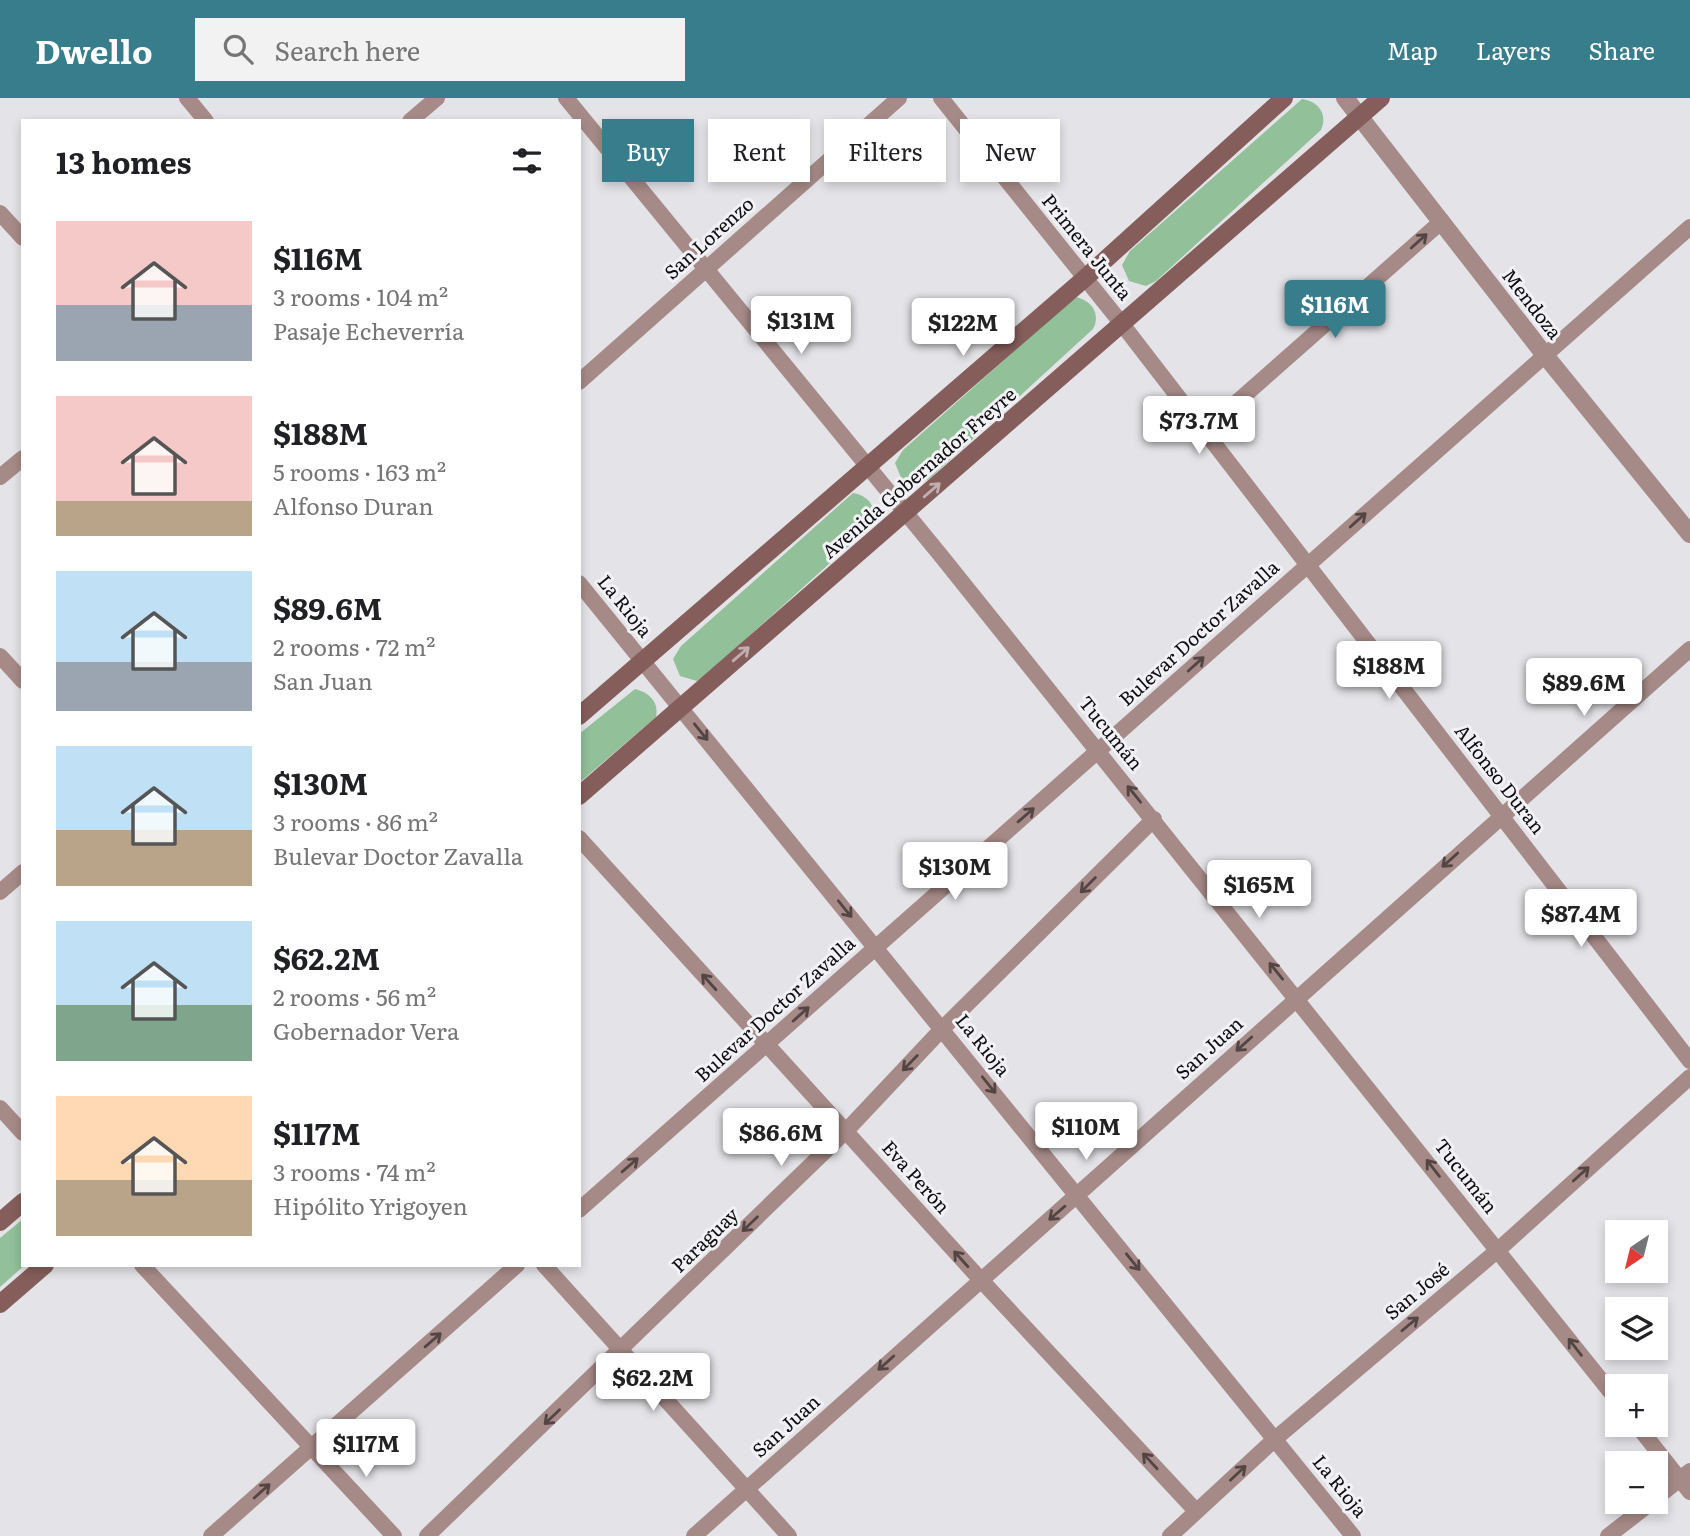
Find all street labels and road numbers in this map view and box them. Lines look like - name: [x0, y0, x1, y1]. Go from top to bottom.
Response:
- street label: Primera Junta: [1036, 187, 1140, 306]
- street label: San Lorenzo: [657, 189, 759, 285]
- street label: Mendoza: [1496, 262, 1570, 345]
- street label: Avenida Gobernador Freyre: [815, 380, 1022, 565]
- street label: Bulevar Doctor Zavalla: [1112, 552, 1285, 712]
- street label: La Rioja: [592, 568, 660, 643]
- street label: Tucumán: [1073, 689, 1150, 775]
- street label: Alfonso Duran: [1449, 718, 1553, 839]
- street label: Bulevar Doctor Zavalla: [688, 928, 861, 1088]
- street label: La Rioja: [950, 1007, 1018, 1082]
- street label: San Juan: [1168, 1009, 1248, 1085]
- street label: Tucumán: [1429, 1132, 1505, 1219]
- street label: Eva Perón: [876, 1133, 957, 1219]
- street label: Paraguay: [665, 1200, 744, 1278]
- street label: San José: [1378, 1255, 1455, 1326]
- street label: San Juan: [745, 1387, 825, 1463]
- street label: La Rioja: [1307, 1448, 1375, 1523]

